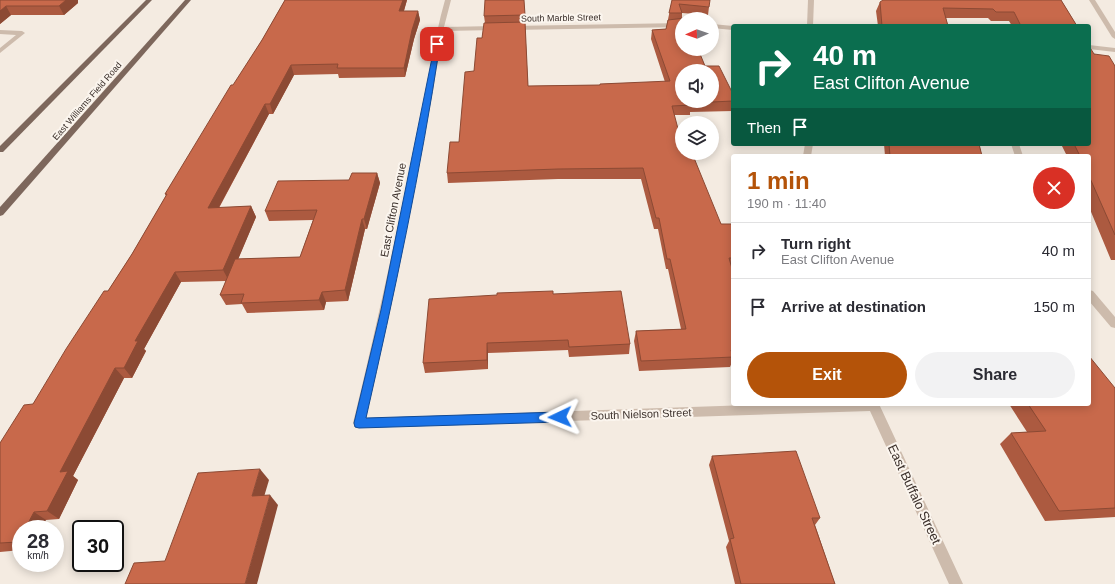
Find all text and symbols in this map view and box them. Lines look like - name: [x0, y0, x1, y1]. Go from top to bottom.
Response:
- street label: South Marble Street: [521, 12, 602, 24]
- north arrow: [675, 12, 719, 56]
- map controls: [675, 12, 719, 160]
- pin: [420, 27, 454, 61]
- icon: arrive: [426, 33, 448, 55]
- icon: right: [747, 40, 799, 92]
- text: 40 m: [813, 40, 877, 71]
- street label: East Williams Field Road: [50, 60, 124, 142]
- button: sound: [675, 64, 719, 108]
- text: East Clifton Avenue: [813, 73, 970, 93]
- button: layers: [675, 116, 719, 160]
- icon: arrive: [789, 116, 811, 138]
- text: Then: [747, 119, 781, 136]
- street label: East Clifton Avenue: [378, 162, 408, 258]
- text: 1 min: [747, 167, 810, 194]
- button: close: [1033, 167, 1075, 209]
- text: 190 m · 11:40: [747, 196, 826, 211]
- text: Turn right: [781, 235, 851, 252]
- icon: right: [747, 240, 769, 262]
- text: 40 m: [1042, 242, 1075, 259]
- text: East Clifton Avenue: [781, 252, 894, 267]
- icon: arrive: [747, 296, 769, 318]
- text: Arrive at destination: [781, 298, 926, 315]
- text: 150 m: [1033, 298, 1075, 315]
- button: Exit: [747, 352, 907, 398]
- button: Share: [915, 352, 1075, 398]
- position arrow: [539, 396, 581, 438]
- street label: South Nielson Street: [590, 406, 692, 422]
- street label: East Buffalo Street: [885, 442, 944, 547]
- speed limit sign: 30: [72, 520, 124, 572]
- text: 28: [27, 530, 49, 552]
- text: km/h: [27, 550, 49, 561]

